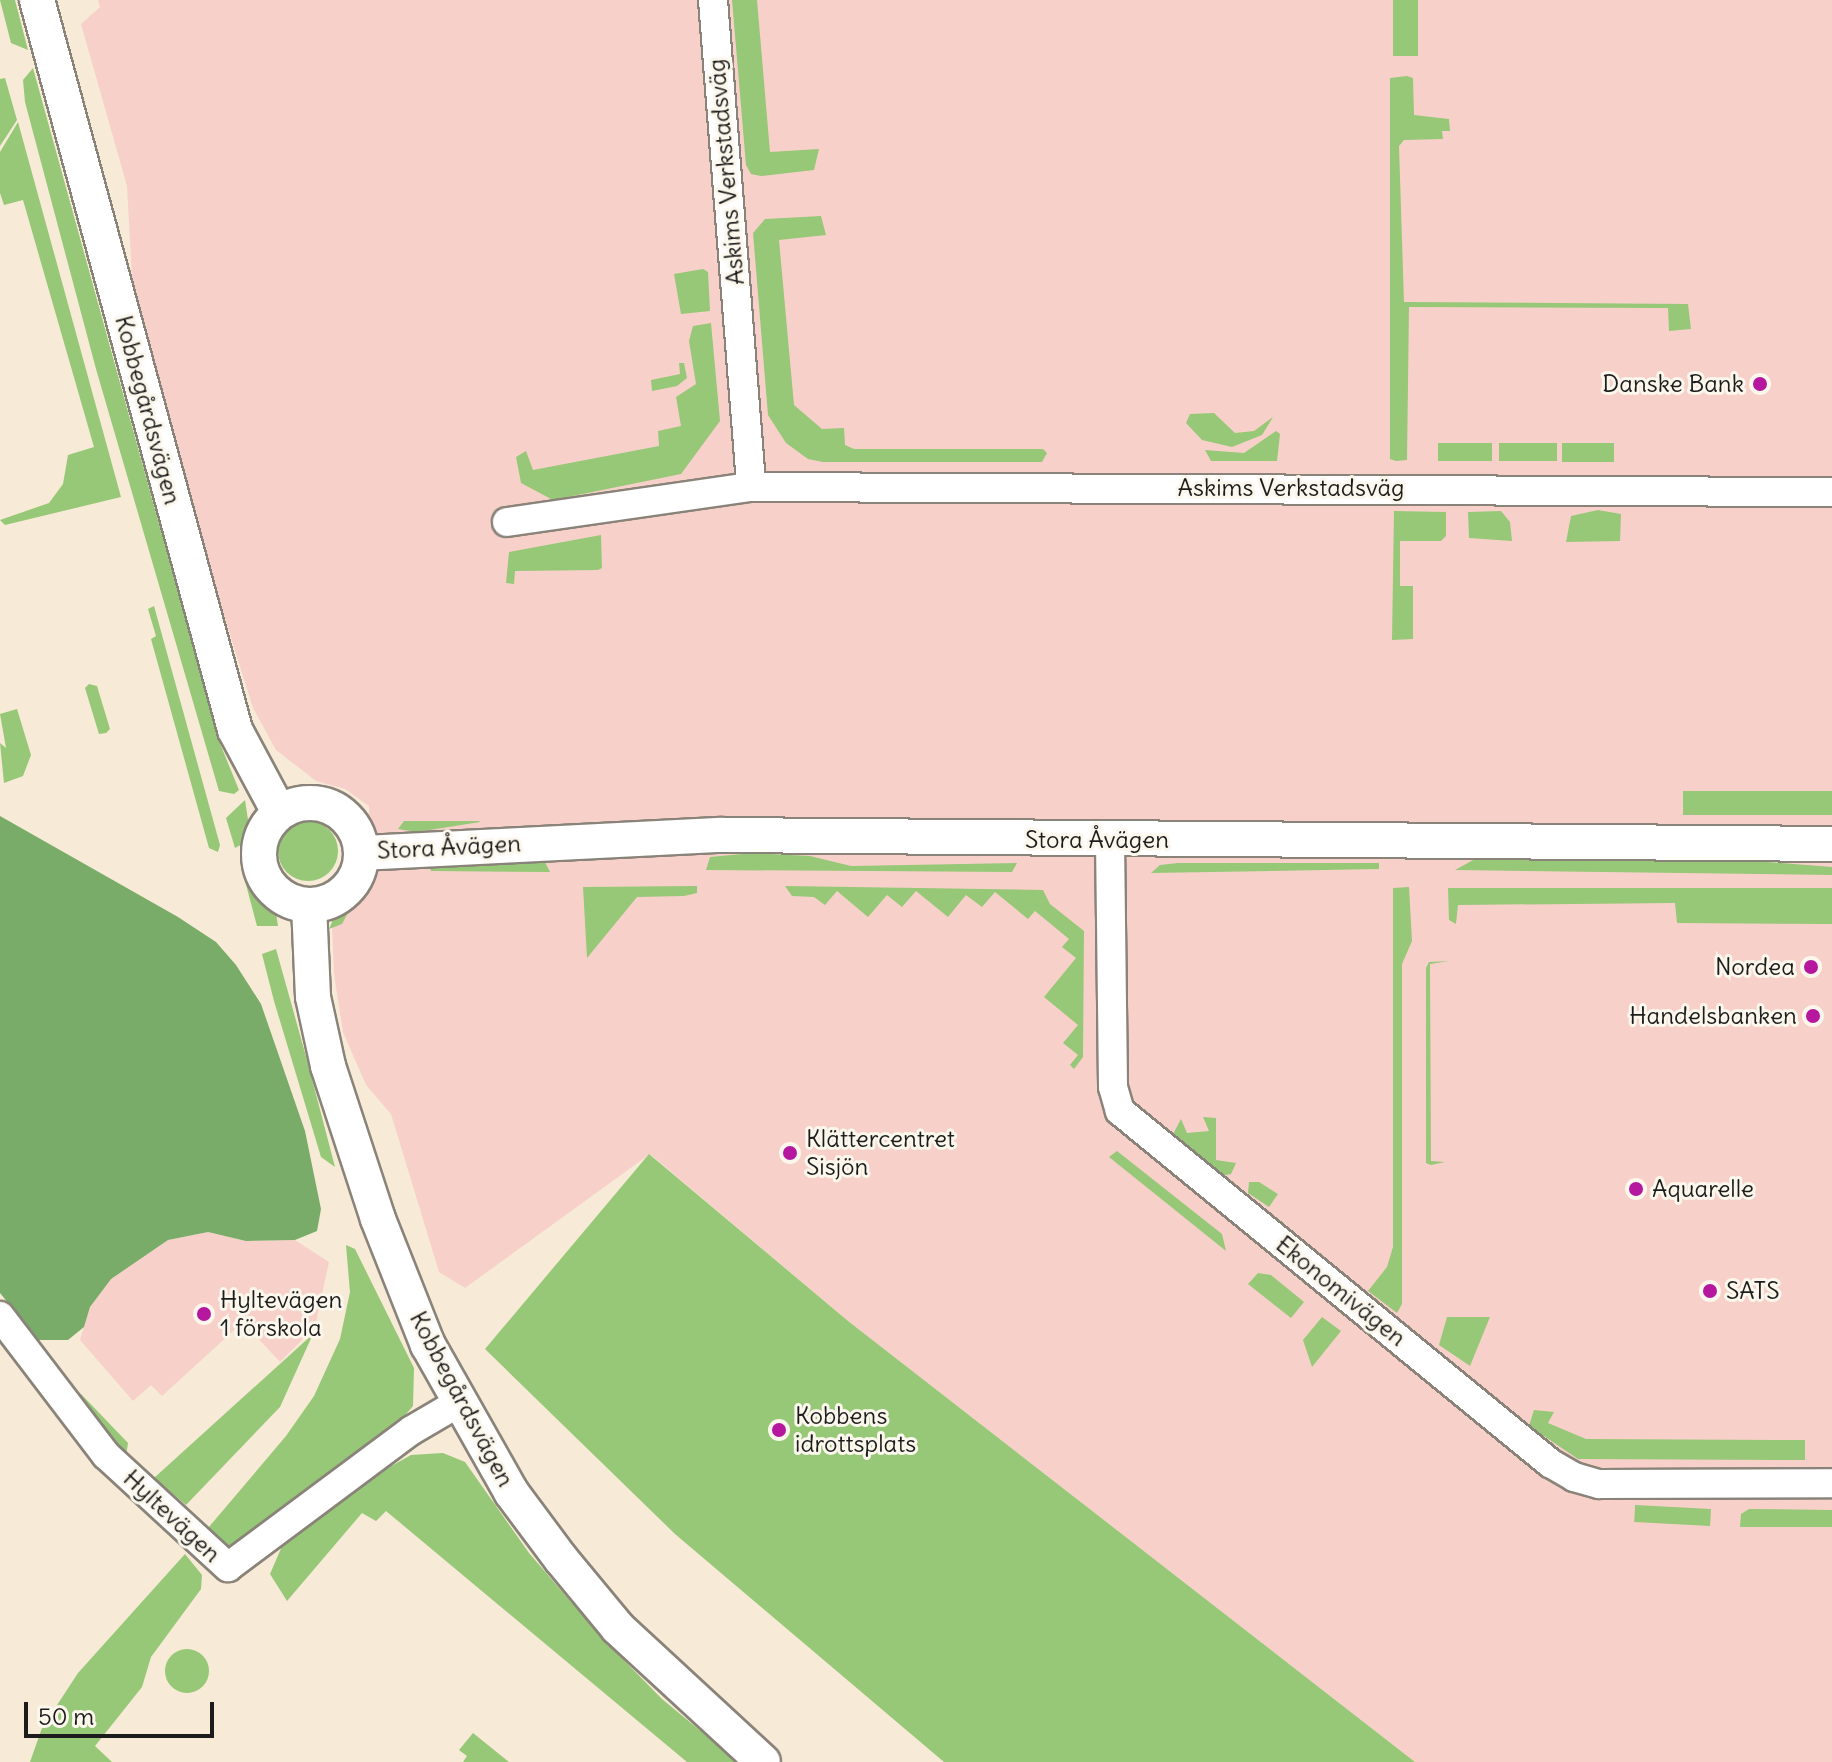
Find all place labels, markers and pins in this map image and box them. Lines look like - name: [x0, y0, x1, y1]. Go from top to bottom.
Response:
- place label: Danske Bank: [1602, 370, 1744, 398]
- marker: Danske Bank: [1751, 375, 1769, 393]
- place label: Nordea: [1715, 953, 1795, 981]
- marker: Nordea: [1802, 958, 1820, 976]
- place label: Handelsbanken: [1629, 1002, 1797, 1030]
- marker: Handelsbanken: [1804, 1007, 1822, 1025]
- place label: Klättercentret Sisjön: [806, 1125, 955, 1181]
- marker: Klättercentret Sisjön: [781, 1144, 799, 1162]
- place label: Aquarelle: [1652, 1175, 1754, 1203]
- marker: Aquarelle: [1627, 1180, 1645, 1198]
- place label: SATS: [1726, 1277, 1780, 1305]
- marker: SATS: [1701, 1282, 1719, 1300]
- place label: Hyltevägen 1 förskola: [220, 1286, 342, 1342]
- marker: Hyltevägen 1 förskola: [195, 1305, 213, 1323]
- place label: Kobbens idrottsplats: [795, 1402, 916, 1458]
- marker: Kobbens idrottsplats: [770, 1421, 788, 1439]

